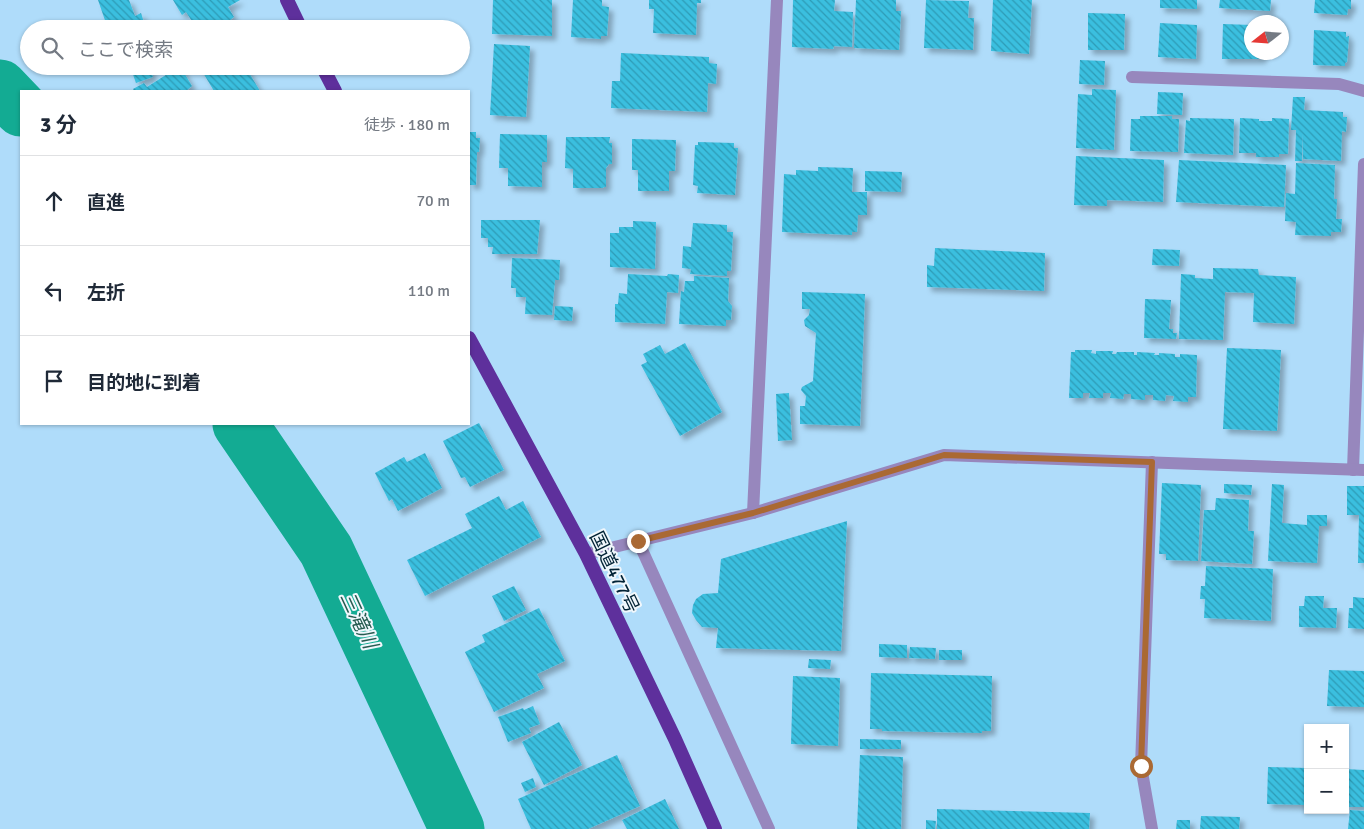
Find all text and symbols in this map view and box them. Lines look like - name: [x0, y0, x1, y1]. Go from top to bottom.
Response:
- north arrow: [1244, 15, 1289, 60]
- search box: [20, 20, 470, 75]
- icon: search: [38, 34, 66, 62]
- text: ここで検索: [78, 38, 173, 62]
- text: 3 分: [40, 112, 77, 138]
- text: 徒歩 · 180 m: [364, 115, 450, 135]
- icon: ahead: [40, 187, 68, 215]
- text: 直進: [87, 191, 125, 215]
- text: 70 m: [416, 191, 450, 211]
- icon: left: [40, 277, 68, 305]
- text: 左折: [87, 281, 125, 305]
- text: 110 m: [408, 281, 450, 301]
- icon: arrive: [40, 367, 68, 395]
- text: 目的地に到着: [87, 371, 201, 395]
- street label: 国道477号: [584, 528, 644, 617]
- route end: [627, 530, 650, 553]
- water label: 三滝川: [335, 588, 383, 654]
- map controls: [1304, 724, 1349, 814]
- button: +: [1304, 724, 1349, 769]
- route start: [1130, 755, 1153, 778]
- button: −: [1304, 769, 1349, 814]

